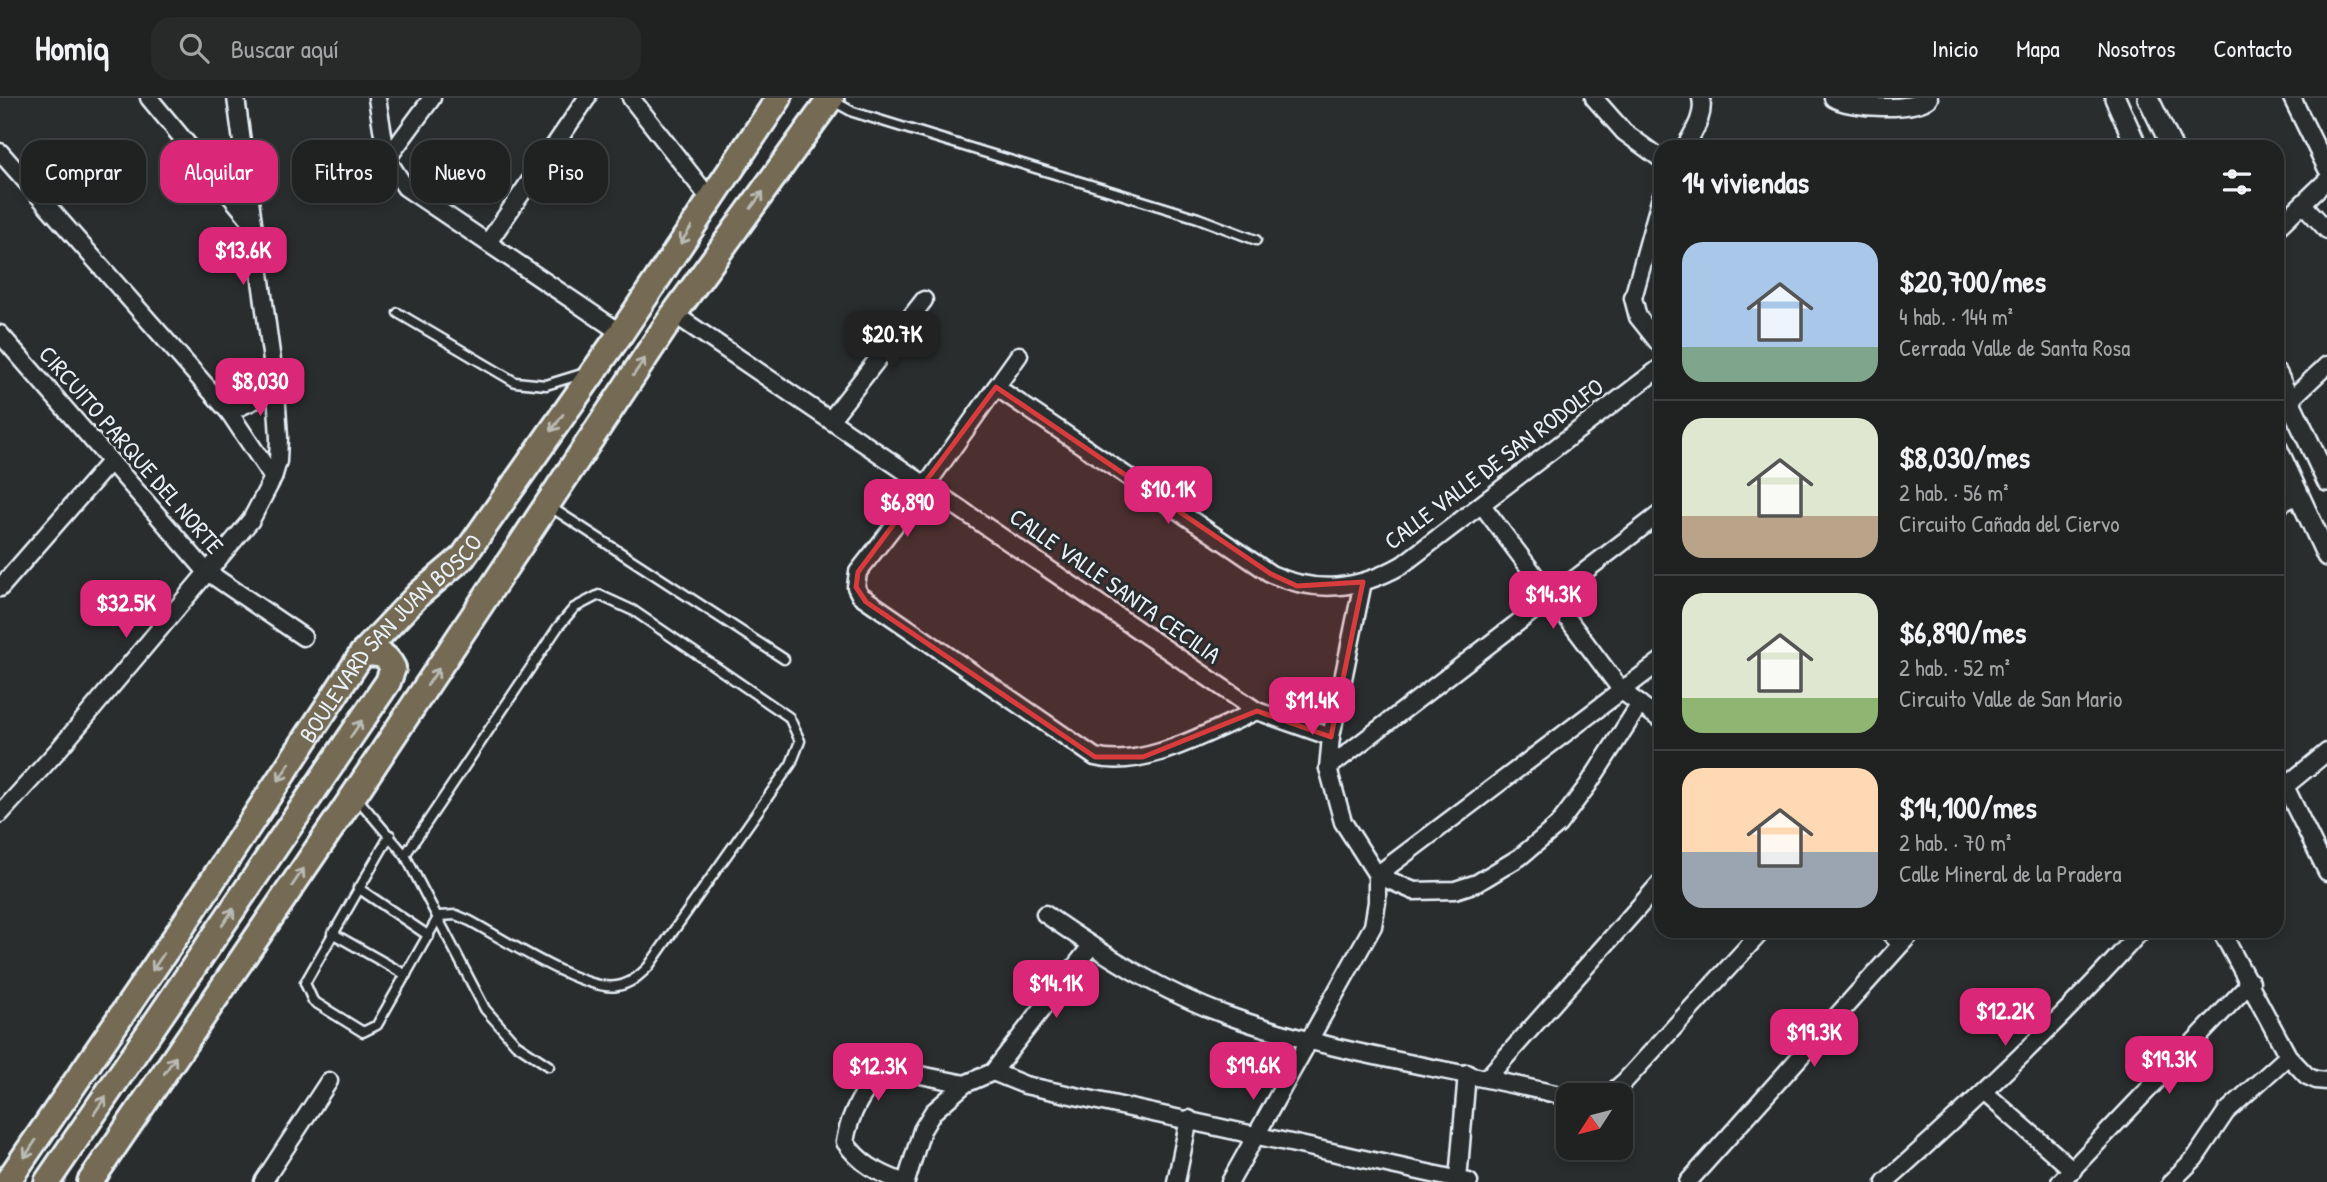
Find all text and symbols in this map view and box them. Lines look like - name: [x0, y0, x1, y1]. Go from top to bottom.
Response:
- search box: [151, 17, 641, 80]
- text: Homiq: [35, 26, 109, 70]
- icon: search: [175, 29, 213, 67]
- text: Buscar aquí: [231, 31, 339, 66]
- text: Inicio: [1932, 32, 1978, 64]
- text: Mapa: [2016, 32, 2060, 64]
- text: Nosotros: [2098, 32, 2175, 64]
- text: Contacto: [2213, 32, 2292, 64]
- chip: Comprar: [21, 140, 146, 203]
- chip: Alquilar: [160, 140, 278, 203]
- chip: Filtros: [292, 140, 397, 203]
- chip: Nuevo: [411, 140, 510, 203]
- chip: Piso: [524, 140, 608, 203]
- text: 14 viviendas: [1682, 162, 1809, 202]
- icon: filters: [2218, 163, 2256, 201]
- one-way arrow: [750, 191, 764, 210]
- one-way arrow: [678, 225, 693, 244]
- pin: $13.6K: [186, 228, 300, 287]
- text: $13.6K: [215, 234, 271, 265]
- text: $20,700/mes: [1899, 261, 2046, 301]
- icon: home: [1738, 270, 1822, 354]
- text: 4 hab. · 144 m²: [1899, 301, 2013, 332]
- pin: $20.7K: [835, 312, 949, 371]
- text: $20.7K: [861, 318, 923, 349]
- text: Cerrada Valle de Santa Rosa: [1899, 332, 2130, 363]
- street label: CIRCUITO PARQUE DEL NORTE: [32, 338, 231, 561]
- one-way arrow: [632, 357, 646, 377]
- pin: $8,030: [203, 358, 317, 418]
- text: $8,030: [231, 365, 289, 396]
- street label: CALLE VALLE DE SAN RODOLFO: [1377, 370, 1610, 556]
- one-way arrow: [550, 413, 564, 432]
- text: $8,030/mes: [1899, 437, 2030, 477]
- icon: home: [1738, 446, 1822, 530]
- pin: $10.1K: [1111, 466, 1225, 526]
- text: $10.1K: [1140, 473, 1196, 504]
- text: 2 hab. · 56 m²: [1899, 477, 2008, 508]
- pin: $6,890: [850, 480, 964, 539]
- text: $6,890: [880, 486, 934, 517]
- street label: CALLE VALLE SANTA CECILIA: [1004, 500, 1228, 670]
- text: Circuito Cañada del Ciervo: [1899, 508, 2119, 539]
- street label: BOULEVARD SAN JUAN BOSCO: [291, 527, 489, 748]
- pin: $14.3K: [1496, 572, 1610, 631]
- text: $14.3K: [1525, 578, 1581, 609]
- pin: $32.5K: [69, 580, 183, 640]
- text: $32.5K: [96, 587, 156, 618]
- text: $6,890/mes: [1899, 612, 2026, 652]
- icon: home: [1738, 621, 1822, 705]
- text: 2 hab. · 52 m²: [1899, 652, 2010, 683]
- one-way arrow: [426, 667, 440, 687]
- pin: $11.4K: [1255, 678, 1369, 737]
- text: Circuito Valle de San Mario: [1899, 683, 2122, 714]
- text: $11.4K: [1285, 684, 1339, 715]
- one-way arrow: [349, 720, 363, 740]
- one-way arrow: [277, 762, 291, 781]
- text: $14,100/mes: [1899, 787, 2037, 827]
- icon: home: [1738, 796, 1822, 880]
- text: 2 hab. · 70 m²: [1899, 827, 2011, 858]
- text: Calle Mineral de la Pradera: [1899, 858, 2121, 889]
- one-way arrow: [291, 868, 305, 887]
- one-way arrow: [221, 908, 235, 928]
- one-way arrow: [151, 952, 166, 971]
- pin: $14.1K: [999, 960, 1113, 1020]
- text: $14.1K: [1029, 967, 1083, 998]
- pin: $12.2K: [1948, 988, 2062, 1048]
- text: $12.2K: [1976, 995, 2034, 1026]
- pin: $19.3K: [1757, 1010, 1871, 1069]
- text: $19.3K: [1786, 1016, 1842, 1047]
- pin: $19.3K: [2112, 1037, 2226, 1096]
- pin: $19.6K: [1196, 1042, 1310, 1102]
- text: $19.3K: [2141, 1043, 2197, 1074]
- pin: $12.3K: [821, 1044, 935, 1103]
- text: $19.6K: [1226, 1049, 1280, 1080]
- text: $12.3K: [849, 1050, 907, 1081]
- one-way arrow: [163, 1056, 177, 1075]
- north arrow: [1556, 1083, 1633, 1160]
- map controls: [1556, 1083, 1633, 1160]
- one-way arrow: [92, 1096, 107, 1115]
- one-way arrow: [23, 1139, 37, 1158]

